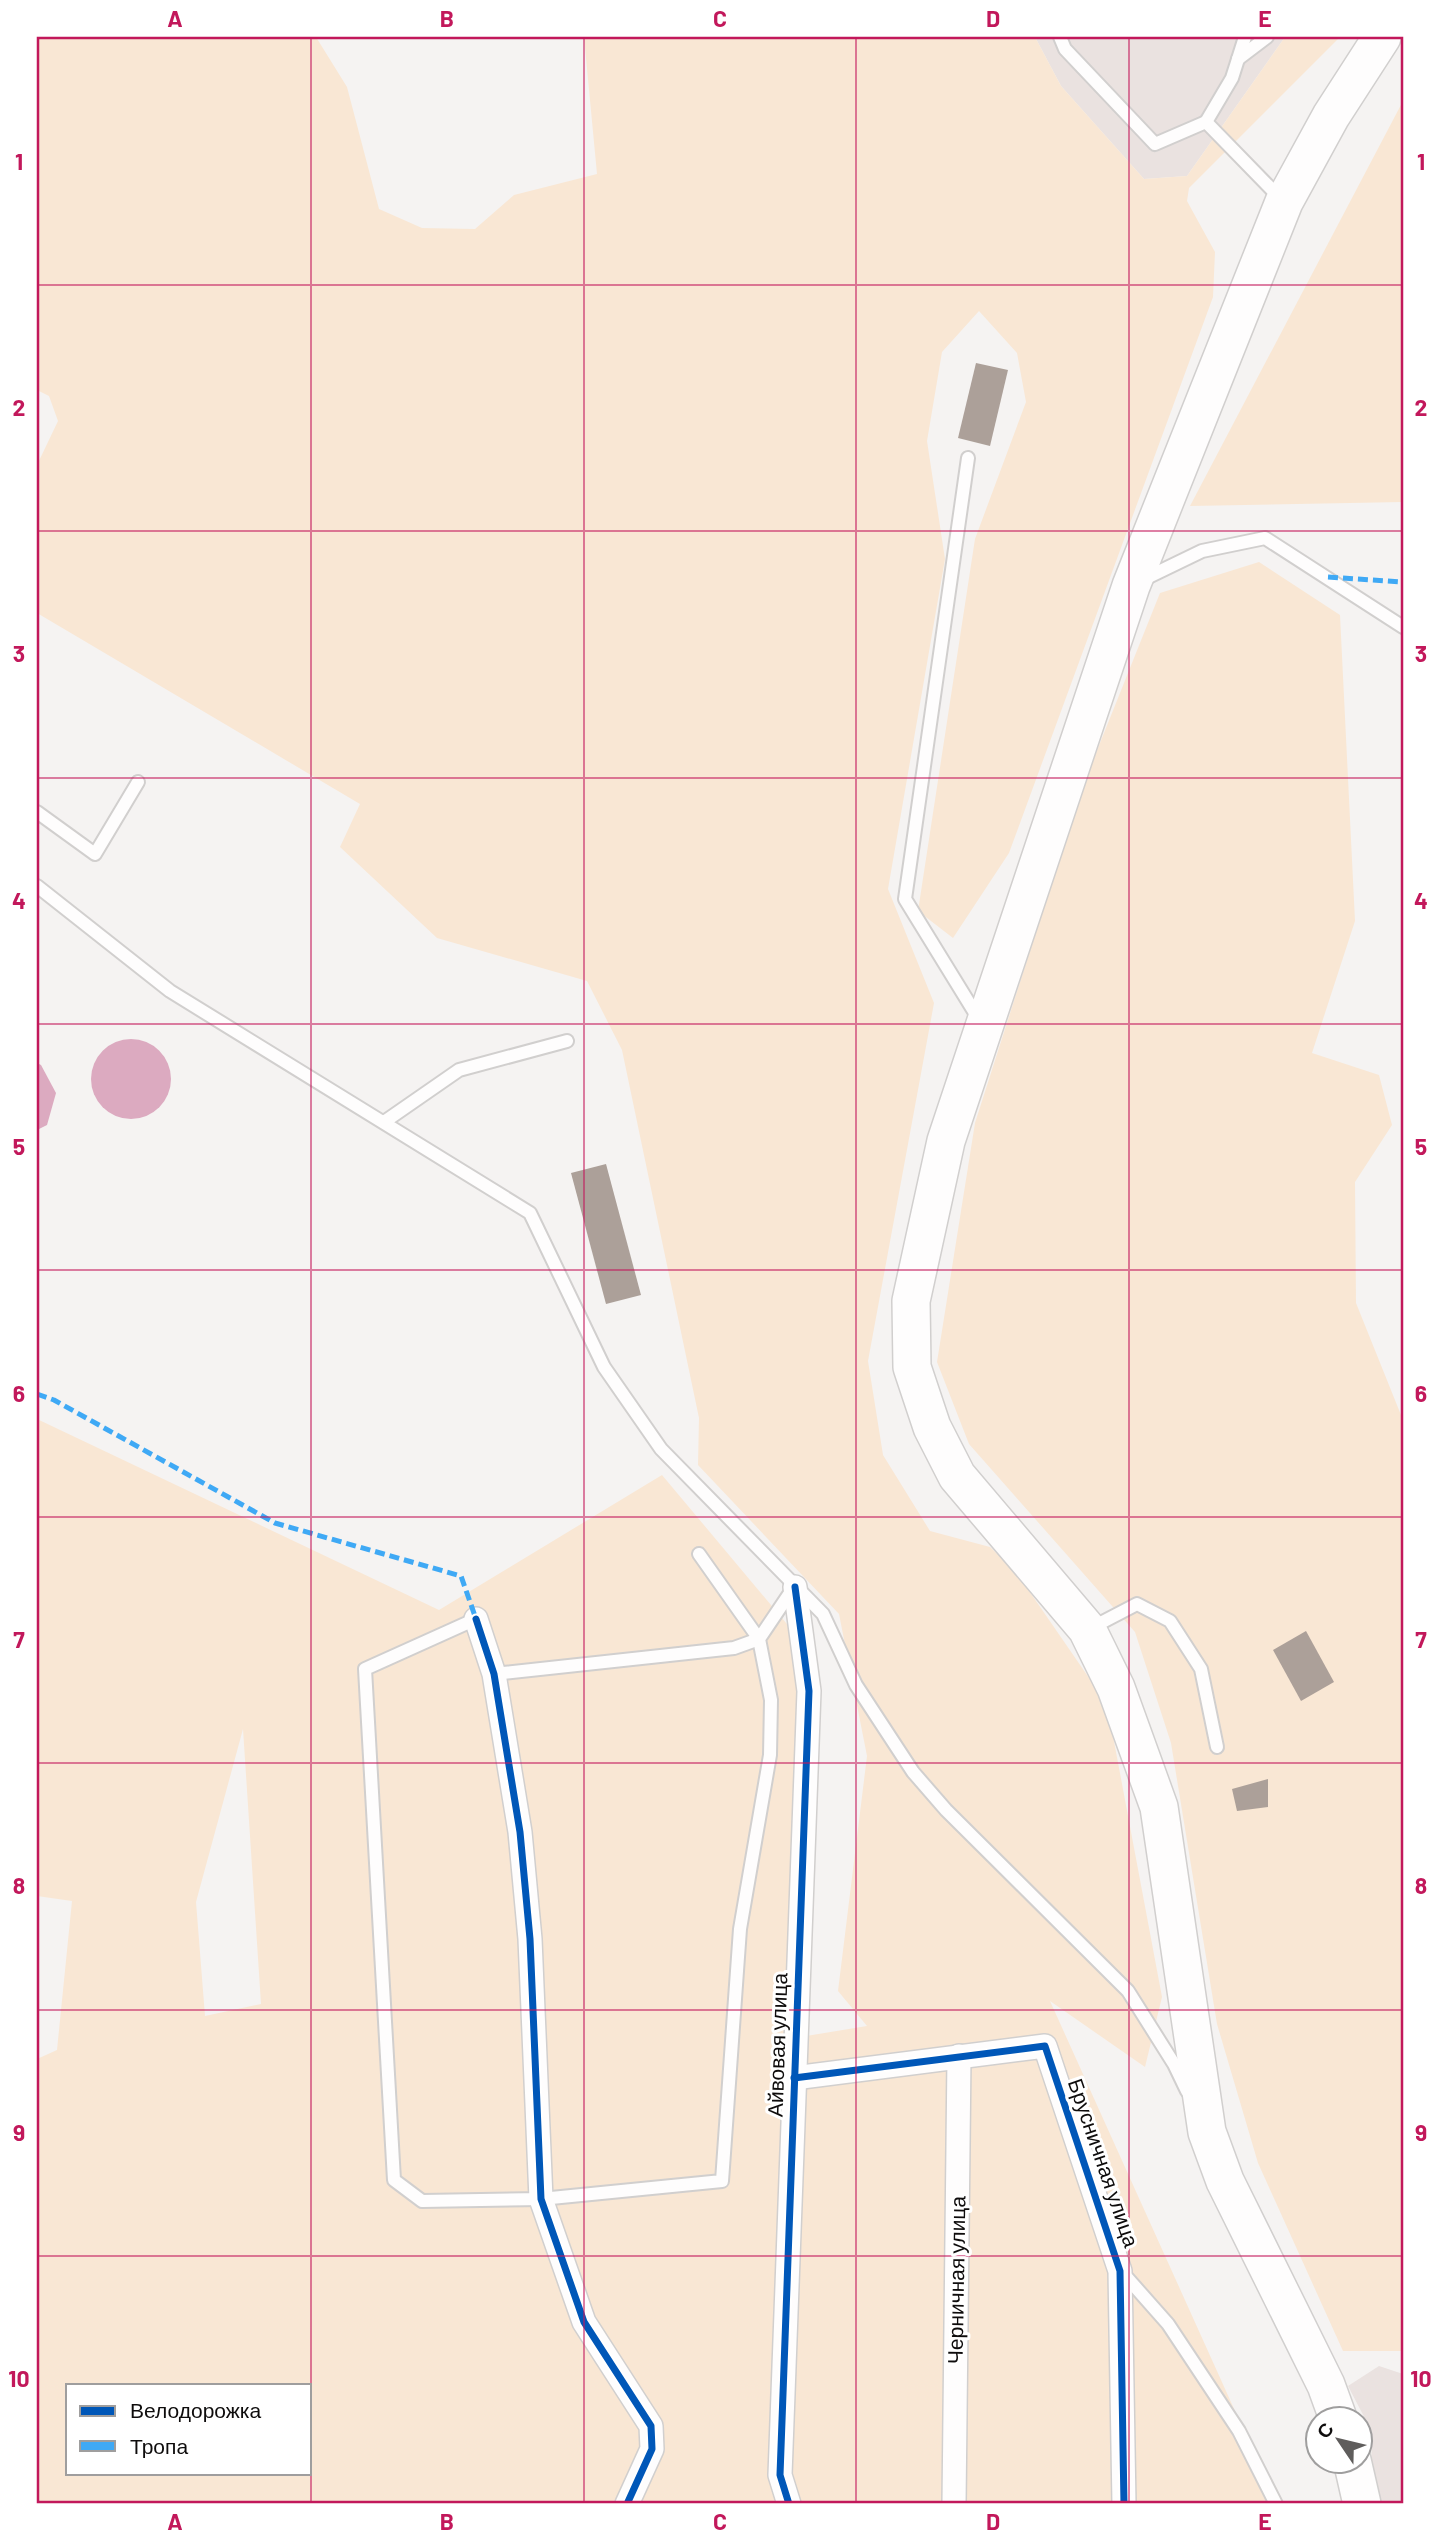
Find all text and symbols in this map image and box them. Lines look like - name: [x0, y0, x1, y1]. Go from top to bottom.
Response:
- text: A: [167, 4, 183, 32]
- text: B: [440, 4, 454, 32]
- text: C: [713, 4, 727, 32]
- text: D: [986, 4, 1000, 32]
- text: E: [1258, 4, 1272, 32]
- text: 1: [15, 147, 23, 175]
- text: 1: [1417, 147, 1425, 175]
- text: 2: [13, 393, 25, 421]
- text: 2: [1415, 393, 1427, 421]
- text: 3: [13, 639, 25, 667]
- text: 3: [1415, 639, 1427, 667]
- text: 4: [12, 886, 26, 914]
- text: 4: [1414, 886, 1428, 914]
- text: 5: [13, 1132, 25, 1160]
- text: 5: [1415, 1132, 1427, 1160]
- text: 6: [13, 1379, 25, 1407]
- text: 6: [1415, 1379, 1427, 1407]
- text: 7: [13, 1625, 25, 1653]
- text: 7: [1415, 1625, 1427, 1653]
- text: 8: [13, 1871, 25, 1899]
- text: 8: [1415, 1871, 1427, 1899]
- street label: Айвовая улица: [761, 1972, 792, 2117]
- street label: Брусничная улица: [1064, 2075, 1145, 2250]
- text: 9: [13, 2118, 25, 2146]
- text: 9: [1415, 2118, 1427, 2146]
- street label: Черничная улица: [942, 2195, 969, 2364]
- text: 10: [8, 2364, 30, 2392]
- text: 10: [1410, 2364, 1432, 2392]
- legend: [66, 2384, 312, 2474]
- text: Велодорожка: [130, 2397, 261, 2422]
- north arrow: [1304, 2404, 1374, 2474]
- text: С: [1311, 2418, 1338, 2442]
- text: Тропа: [130, 2433, 188, 2458]
- text: A: [167, 2507, 183, 2535]
- text: B: [440, 2507, 454, 2535]
- text: C: [713, 2507, 727, 2535]
- text: D: [986, 2507, 1000, 2535]
- text: E: [1258, 2507, 1272, 2535]

